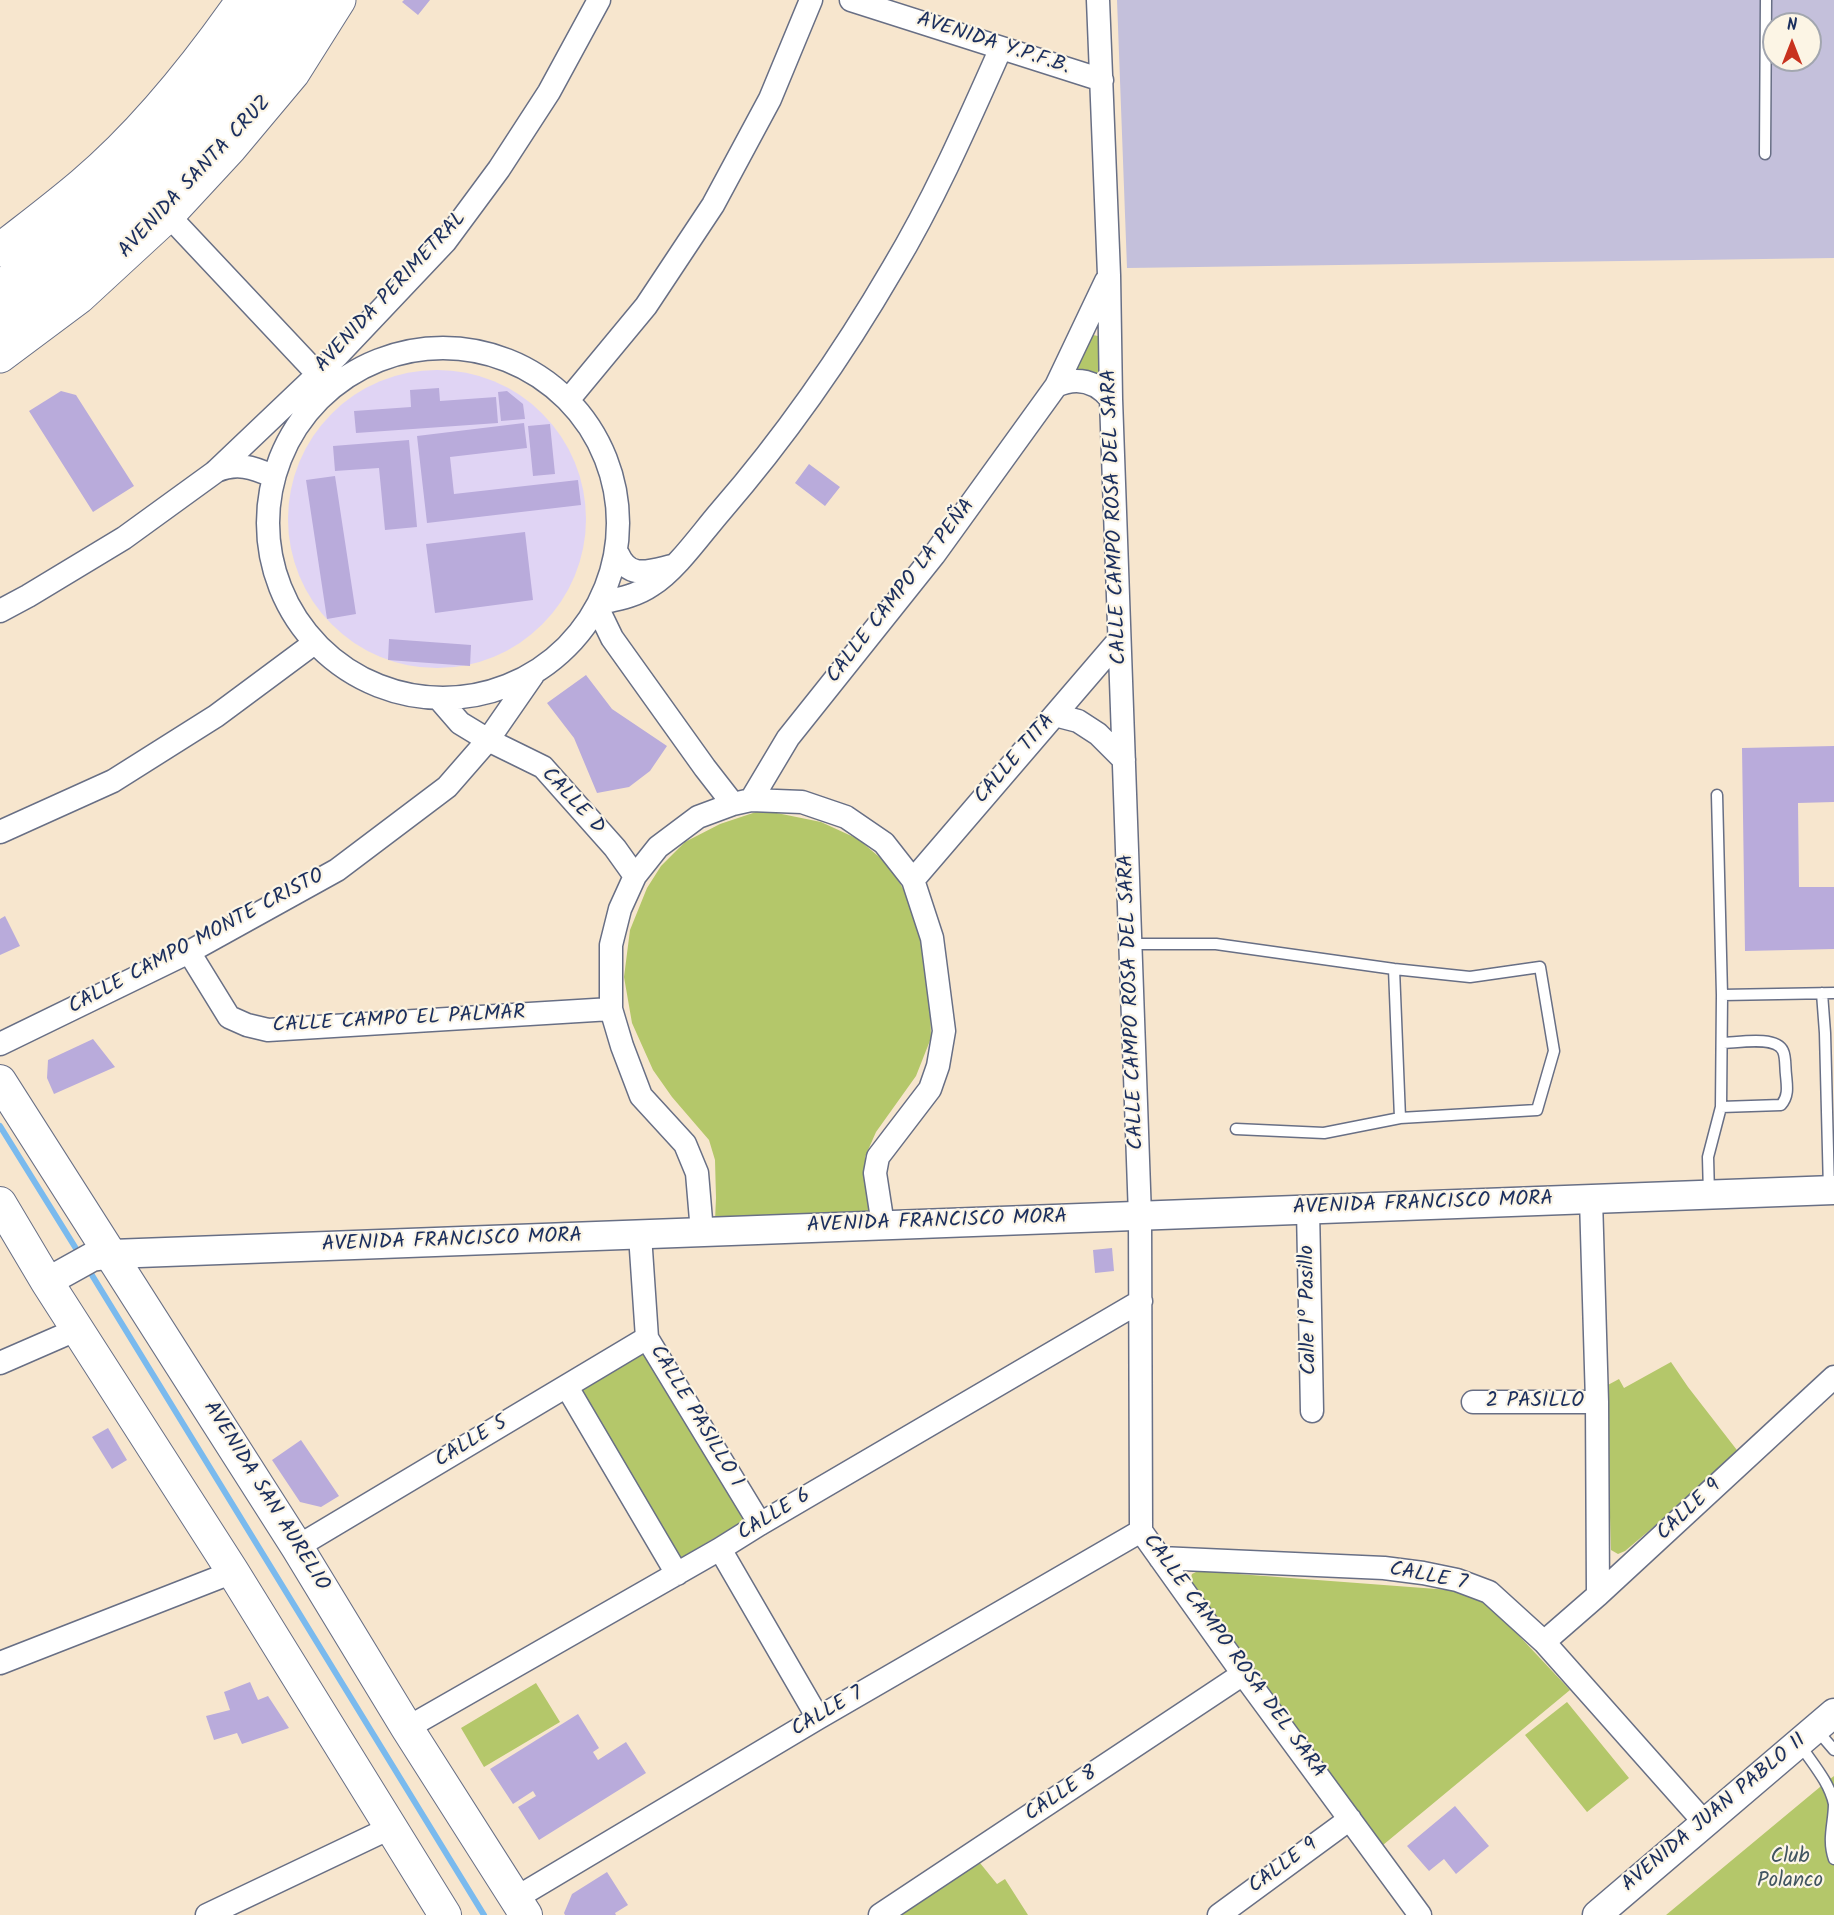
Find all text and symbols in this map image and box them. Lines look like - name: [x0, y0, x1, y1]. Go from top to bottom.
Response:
- street label: AVENIDA Y.P.F.B.: [913, 8, 1073, 82]
- north arrow: [1762, 12, 1822, 72]
- text: N: [1787, 13, 1797, 38]
- street label: AVENIDA SANTA CRUZ: [114, 92, 278, 264]
- street label: AVENIDA PERIMETRAL: [311, 207, 473, 379]
- street label: CALLE CAMPO ROSA DEL SARA: [1098, 369, 1134, 665]
- street label: CALLE CAMPO LA PEÑA: [822, 495, 982, 689]
- street label: CALLE TITA: [970, 710, 1062, 810]
- street label: CALLE D: [535, 763, 609, 841]
- street label: CALLE CAMPO ROSA DEL SARA: [1115, 854, 1151, 1150]
- street label: CALLE CAMPO MONTE CRISTO: [65, 865, 329, 1021]
- street label: CALLE CAMPO EL PALMAR: [272, 1002, 526, 1040]
- street label: AVENIDA FRANCISCO MORA: [1292, 1188, 1554, 1222]
- street label: AVENIDA FRANCISCO MORA: [806, 1206, 1068, 1240]
- street label: AVENIDA FRANCISCO MORA: [321, 1225, 583, 1259]
- street label: Calle 1º Pasillo: [1296, 1245, 1324, 1375]
- street label: CALLE PASILLO 1: [643, 1341, 747, 1493]
- street label: 2 PASILLO: [1486, 1389, 1584, 1415]
- street label: AVENIDA SAN AURELIO: [196, 1397, 334, 1597]
- street label: CALLE 5: [431, 1412, 513, 1474]
- street label: CALLE 9: [1652, 1475, 1728, 1547]
- street label: CALLE 6: [734, 1484, 816, 1548]
- street label: CALLE CAMPO ROSA DEL SARA: [1136, 1530, 1330, 1784]
- street label: CALLE 7: [1387, 1558, 1469, 1598]
- street label: CALLE 7: [788, 1682, 868, 1744]
- street label: AVENIDA JUAN PABLO II: [1618, 1730, 1812, 1898]
- street label: CALLE 8: [1021, 1762, 1103, 1828]
- street label: CALLE 9: [1245, 1834, 1323, 1900]
- park label: Club Polanco: [1757, 1845, 1823, 1895]

